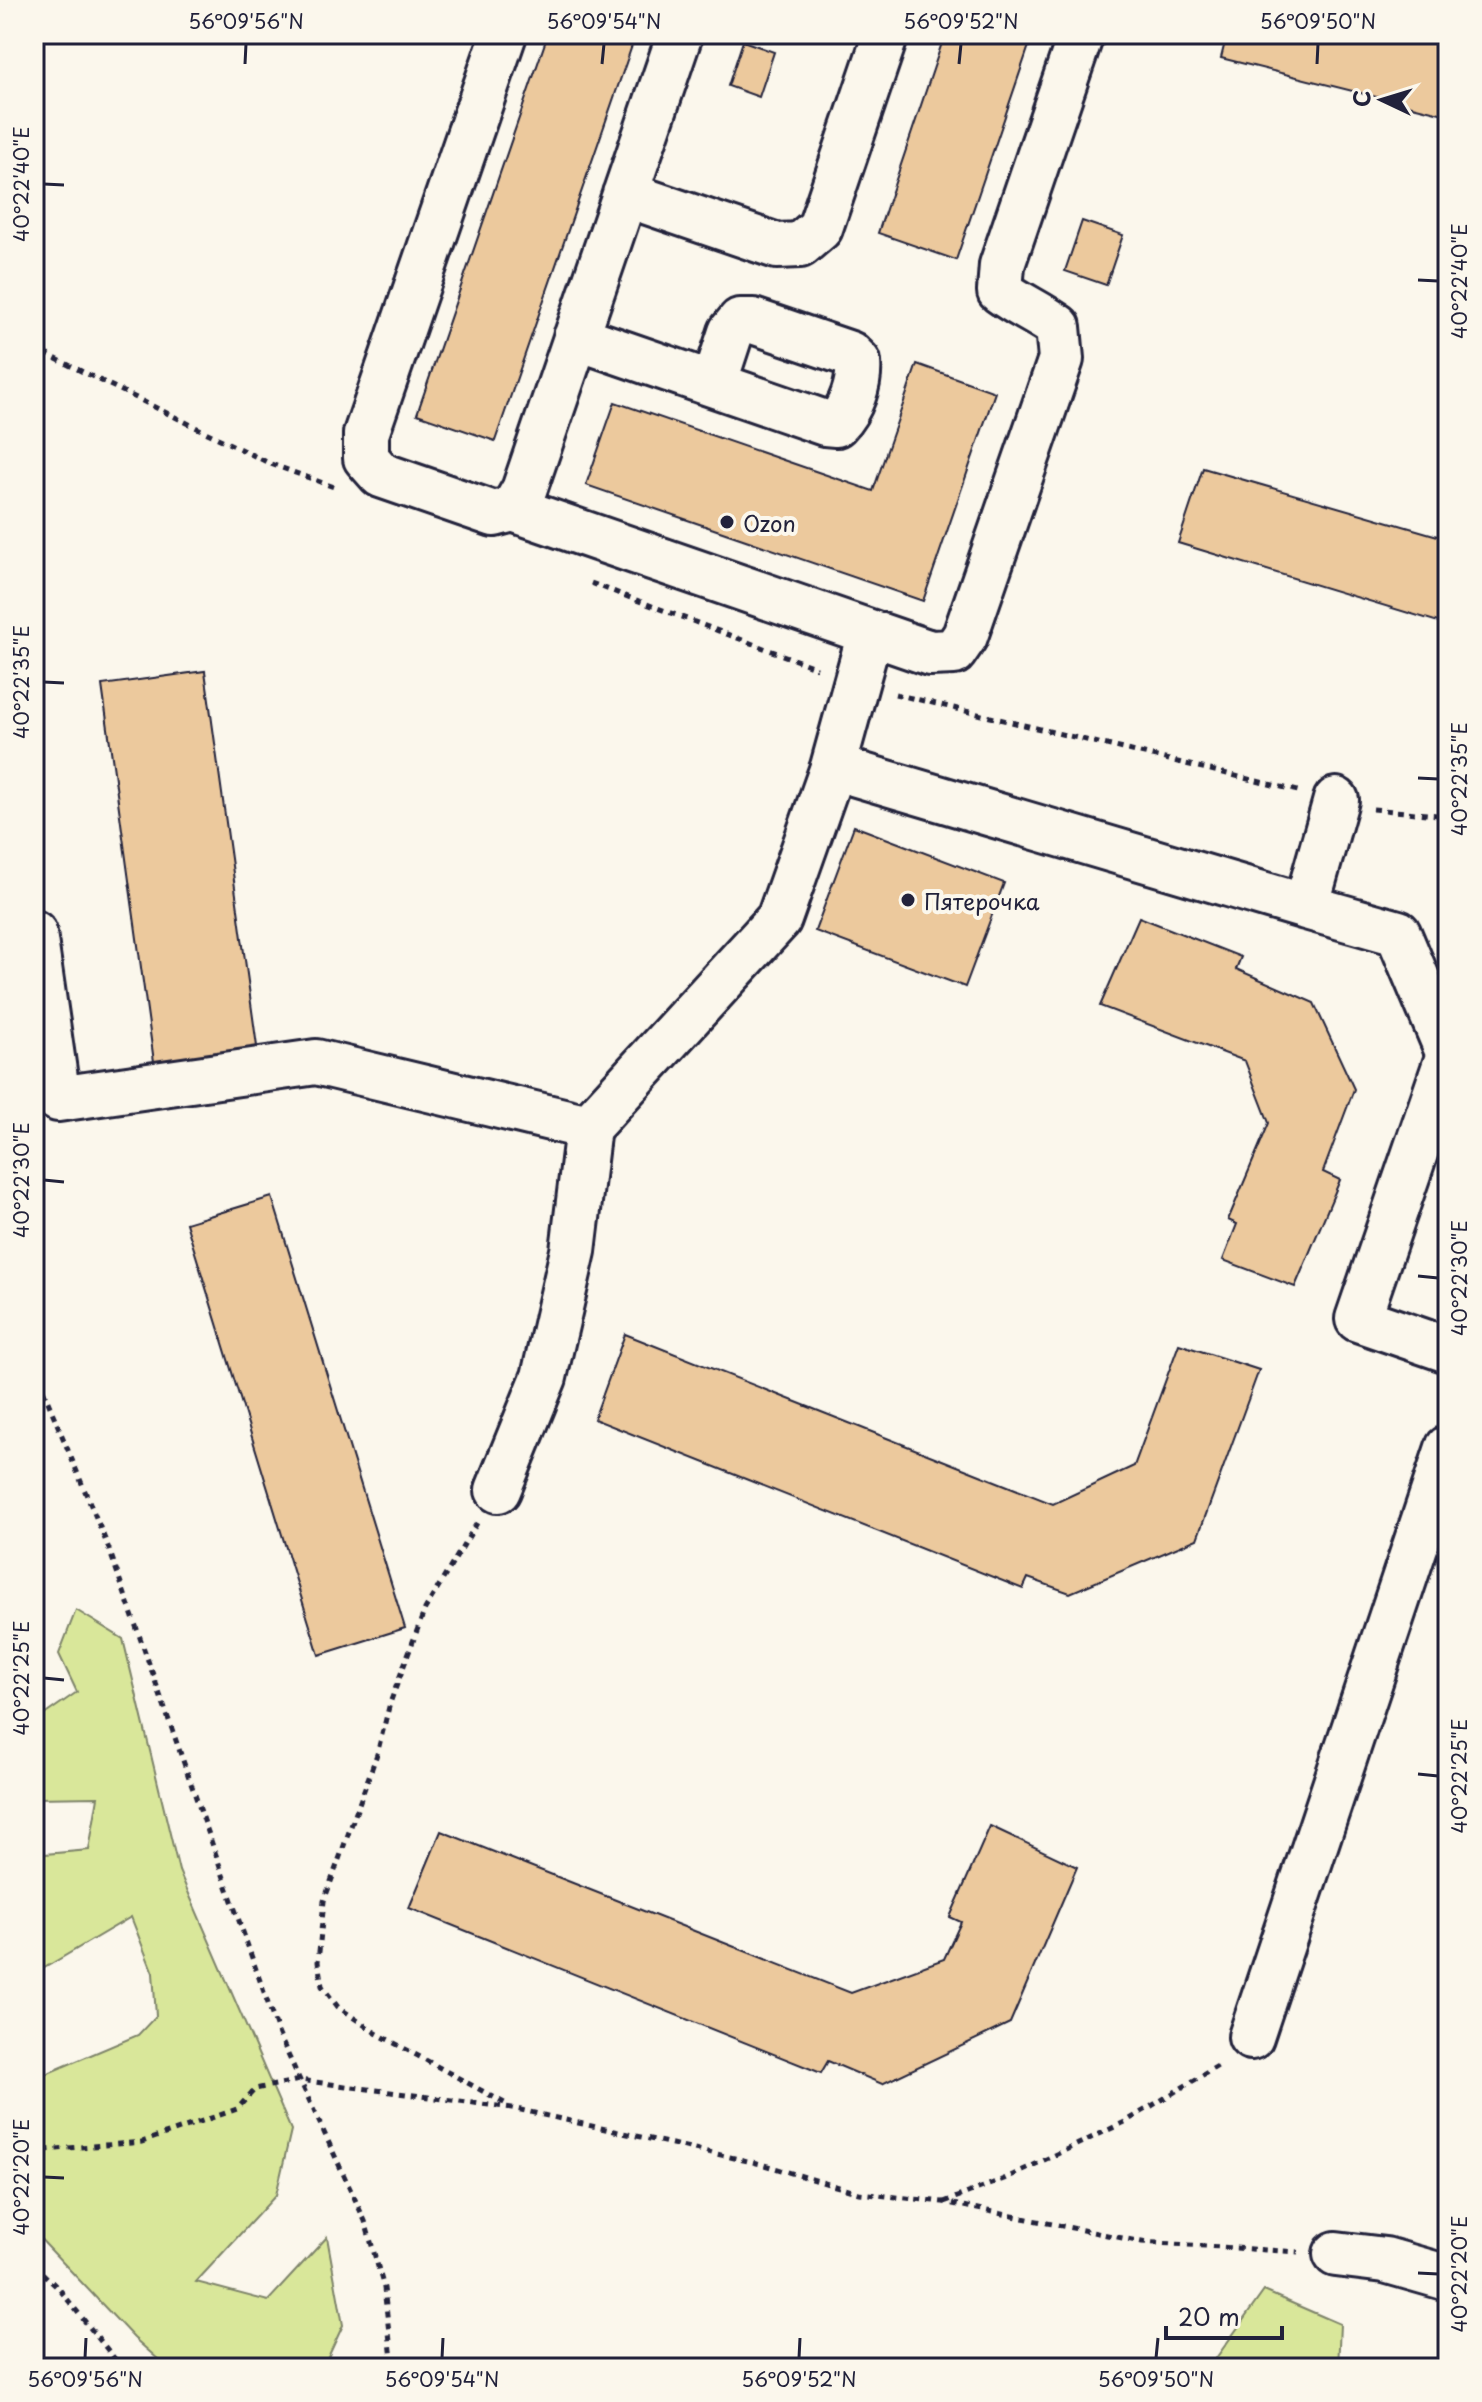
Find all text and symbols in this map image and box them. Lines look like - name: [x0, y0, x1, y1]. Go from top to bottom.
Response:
- text: 56°09'56"N: [188, 6, 304, 36]
- text: 56°09'54"N: [546, 6, 662, 36]
- text: 56°09'52"N: [903, 6, 1019, 36]
- text: 56°09'50"N: [1260, 6, 1376, 36]
- north arrow: [1342, 60, 1422, 140]
- text: С: [1344, 89, 1378, 108]
- text: 40°22'40"E: [6, 126, 36, 242]
- text: 40°22'40"E: [1444, 223, 1474, 339]
- place label: Ozon: [743, 506, 796, 539]
- marker: Ozon: [718, 513, 736, 531]
- text: 40°22'35"E: [6, 625, 36, 739]
- text: 40°22'35"E: [1444, 722, 1474, 836]
- place label: Пятерочка: [924, 884, 1040, 917]
- marker: Пятерочка: [899, 891, 917, 909]
- text: 40°22'30"E: [6, 1122, 36, 1238]
- text: 40°22'30"E: [1444, 1220, 1474, 1336]
- text: 40°22'25"E: [6, 1620, 36, 1736]
- text: 40°22'25"E: [1444, 1718, 1474, 1834]
- text: 40°22'20"E: [6, 2119, 36, 2235]
- text: 40°22'20"E: [1444, 2216, 1474, 2332]
- scale bar: [1166, 2290, 1282, 2340]
- text: 20 m: [1178, 2298, 1240, 2334]
- text: 56°09'56"N: [27, 2364, 143, 2394]
- text: 56°09'54"N: [384, 2364, 500, 2394]
- text: 56°09'52"N: [741, 2364, 857, 2394]
- text: 56°09'50"N: [1098, 2364, 1214, 2394]

